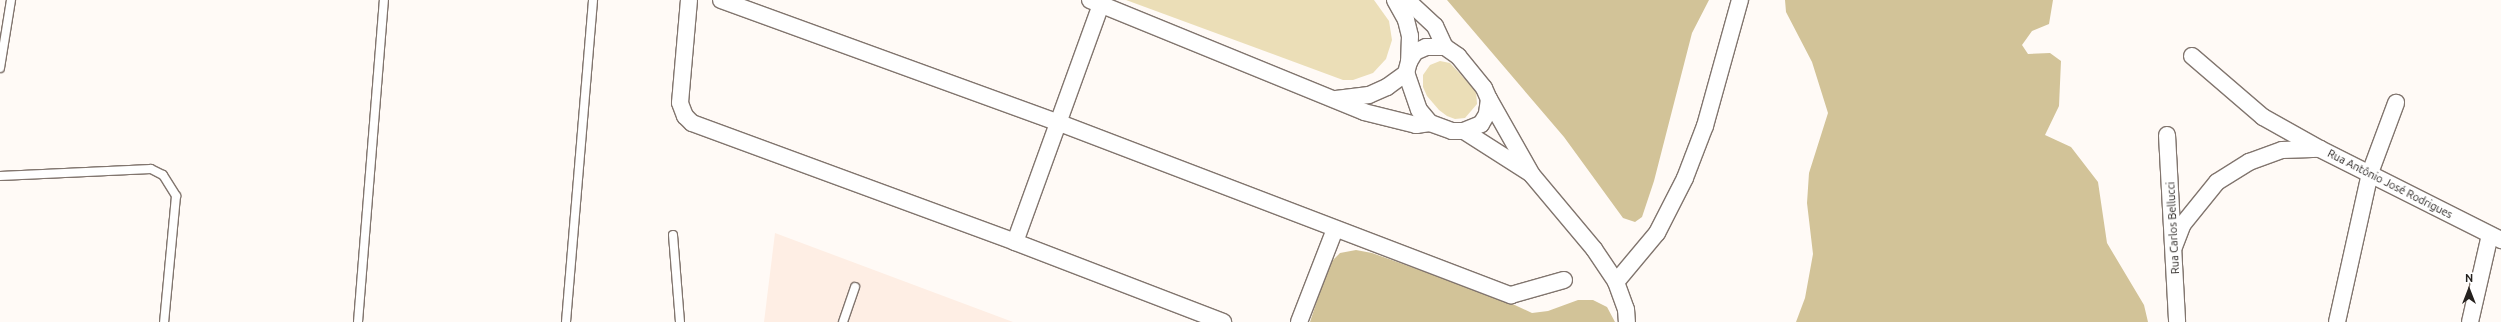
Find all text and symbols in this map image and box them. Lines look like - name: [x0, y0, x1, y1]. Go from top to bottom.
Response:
- street label: Rua Antônio José Rodrigues: [2325, 147, 2455, 221]
- street label: Rua Carlos Bellucci: [2164, 181, 2182, 275]
- north arrow: [2449, 270, 2489, 310]
- text: N: [2465, 272, 2473, 284]

